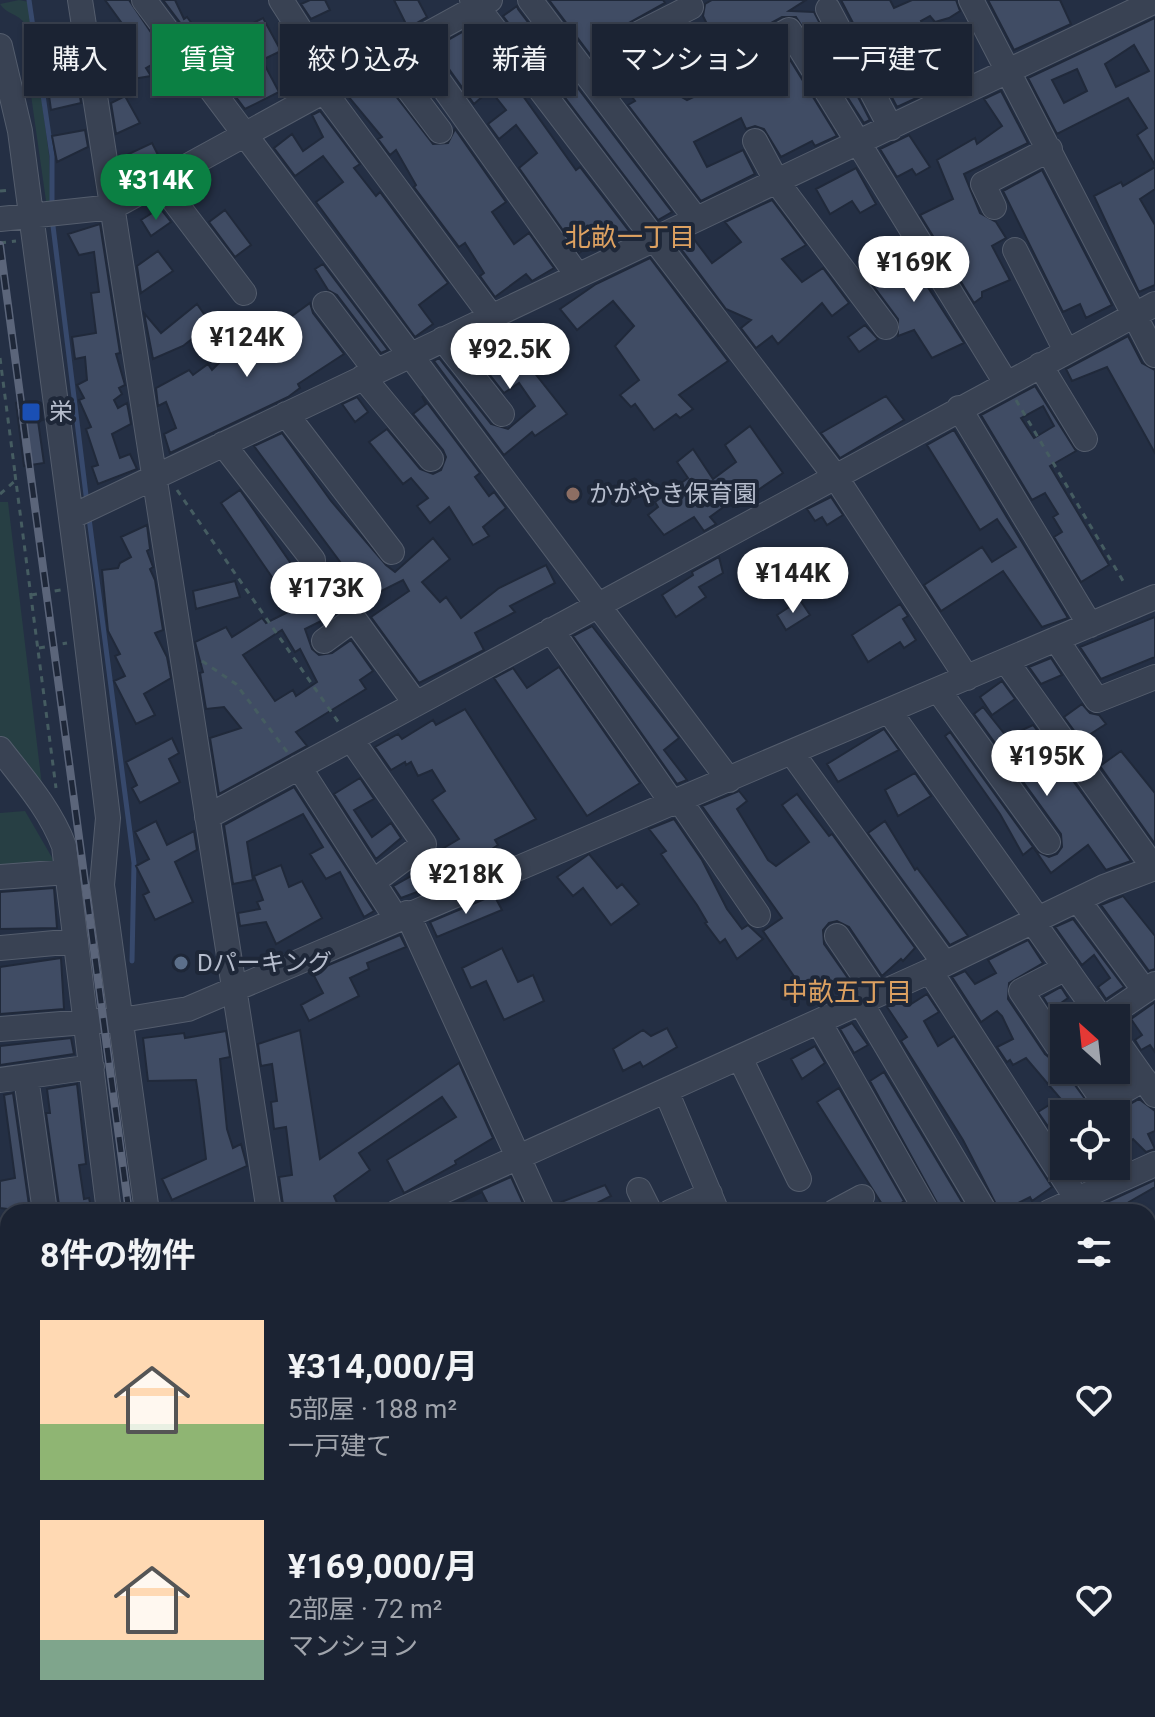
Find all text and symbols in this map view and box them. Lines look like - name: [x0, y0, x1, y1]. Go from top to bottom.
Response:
- chip: 購入: [24, 24, 136, 96]
- chip: 賃貸: [152, 24, 264, 96]
- chip: 絞り込み: [280, 24, 448, 96]
- chip: 新着: [464, 24, 576, 96]
- chip: マンション: [592, 24, 788, 96]
- chip: 一戸建て: [804, 24, 972, 96]
- pin: ¥314K: [100, 154, 212, 222]
- text: ¥314K: [118, 165, 194, 195]
- district label: 北畝一丁目: [565, 222, 695, 252]
- pin: ¥169K: [858, 236, 970, 304]
- text: ¥169K: [876, 247, 952, 277]
- pin: ¥124K: [191, 311, 303, 379]
- text: ¥124K: [209, 322, 285, 352]
- pin: ¥92.5K: [445, 323, 575, 391]
- text: ¥92.5K: [469, 334, 551, 364]
- place label: 栄: [49, 398, 73, 426]
- marker: 栄: [20, 401, 42, 423]
- place label: かがやき保育園: [589, 480, 757, 508]
- marker: かがやき保育園: [564, 485, 582, 503]
- pin: ¥144K: [737, 547, 849, 615]
- text: ¥144K: [755, 558, 831, 588]
- pin: ¥173K: [270, 562, 382, 630]
- text: ¥173K: [288, 573, 364, 603]
- pin: ¥195K: [991, 730, 1103, 798]
- text: ¥195K: [1009, 741, 1085, 771]
- pin: ¥218K: [410, 848, 522, 916]
- text: ¥218K: [428, 859, 504, 889]
- place label: Dパーキング: [197, 949, 332, 977]
- marker: Dパーキング: [172, 954, 190, 972]
- district label: 中畝五丁目: [782, 977, 912, 1007]
- north arrow: [1050, 1004, 1130, 1084]
- map controls: [1050, 1004, 1130, 1180]
- button: locate: [1050, 1100, 1130, 1180]
- icon: filters: [1072, 1230, 1116, 1274]
- text: 8件の物件: [40, 1235, 196, 1275]
- text: ¥314,000/月: [288, 1346, 478, 1386]
- icon: home: [104, 1352, 200, 1448]
- icon: heart: [1072, 1378, 1116, 1422]
- text: 5部屋 · 188 m²: [288, 1394, 457, 1424]
- text: 一戸建て: [288, 1431, 392, 1461]
- text: ¥169,000/月: [288, 1546, 478, 1586]
- icon: home: [104, 1552, 200, 1648]
- icon: heart: [1072, 1578, 1116, 1622]
- text: 2部屋 · 72 m²: [288, 1594, 442, 1624]
- text: マンション: [288, 1631, 418, 1661]

